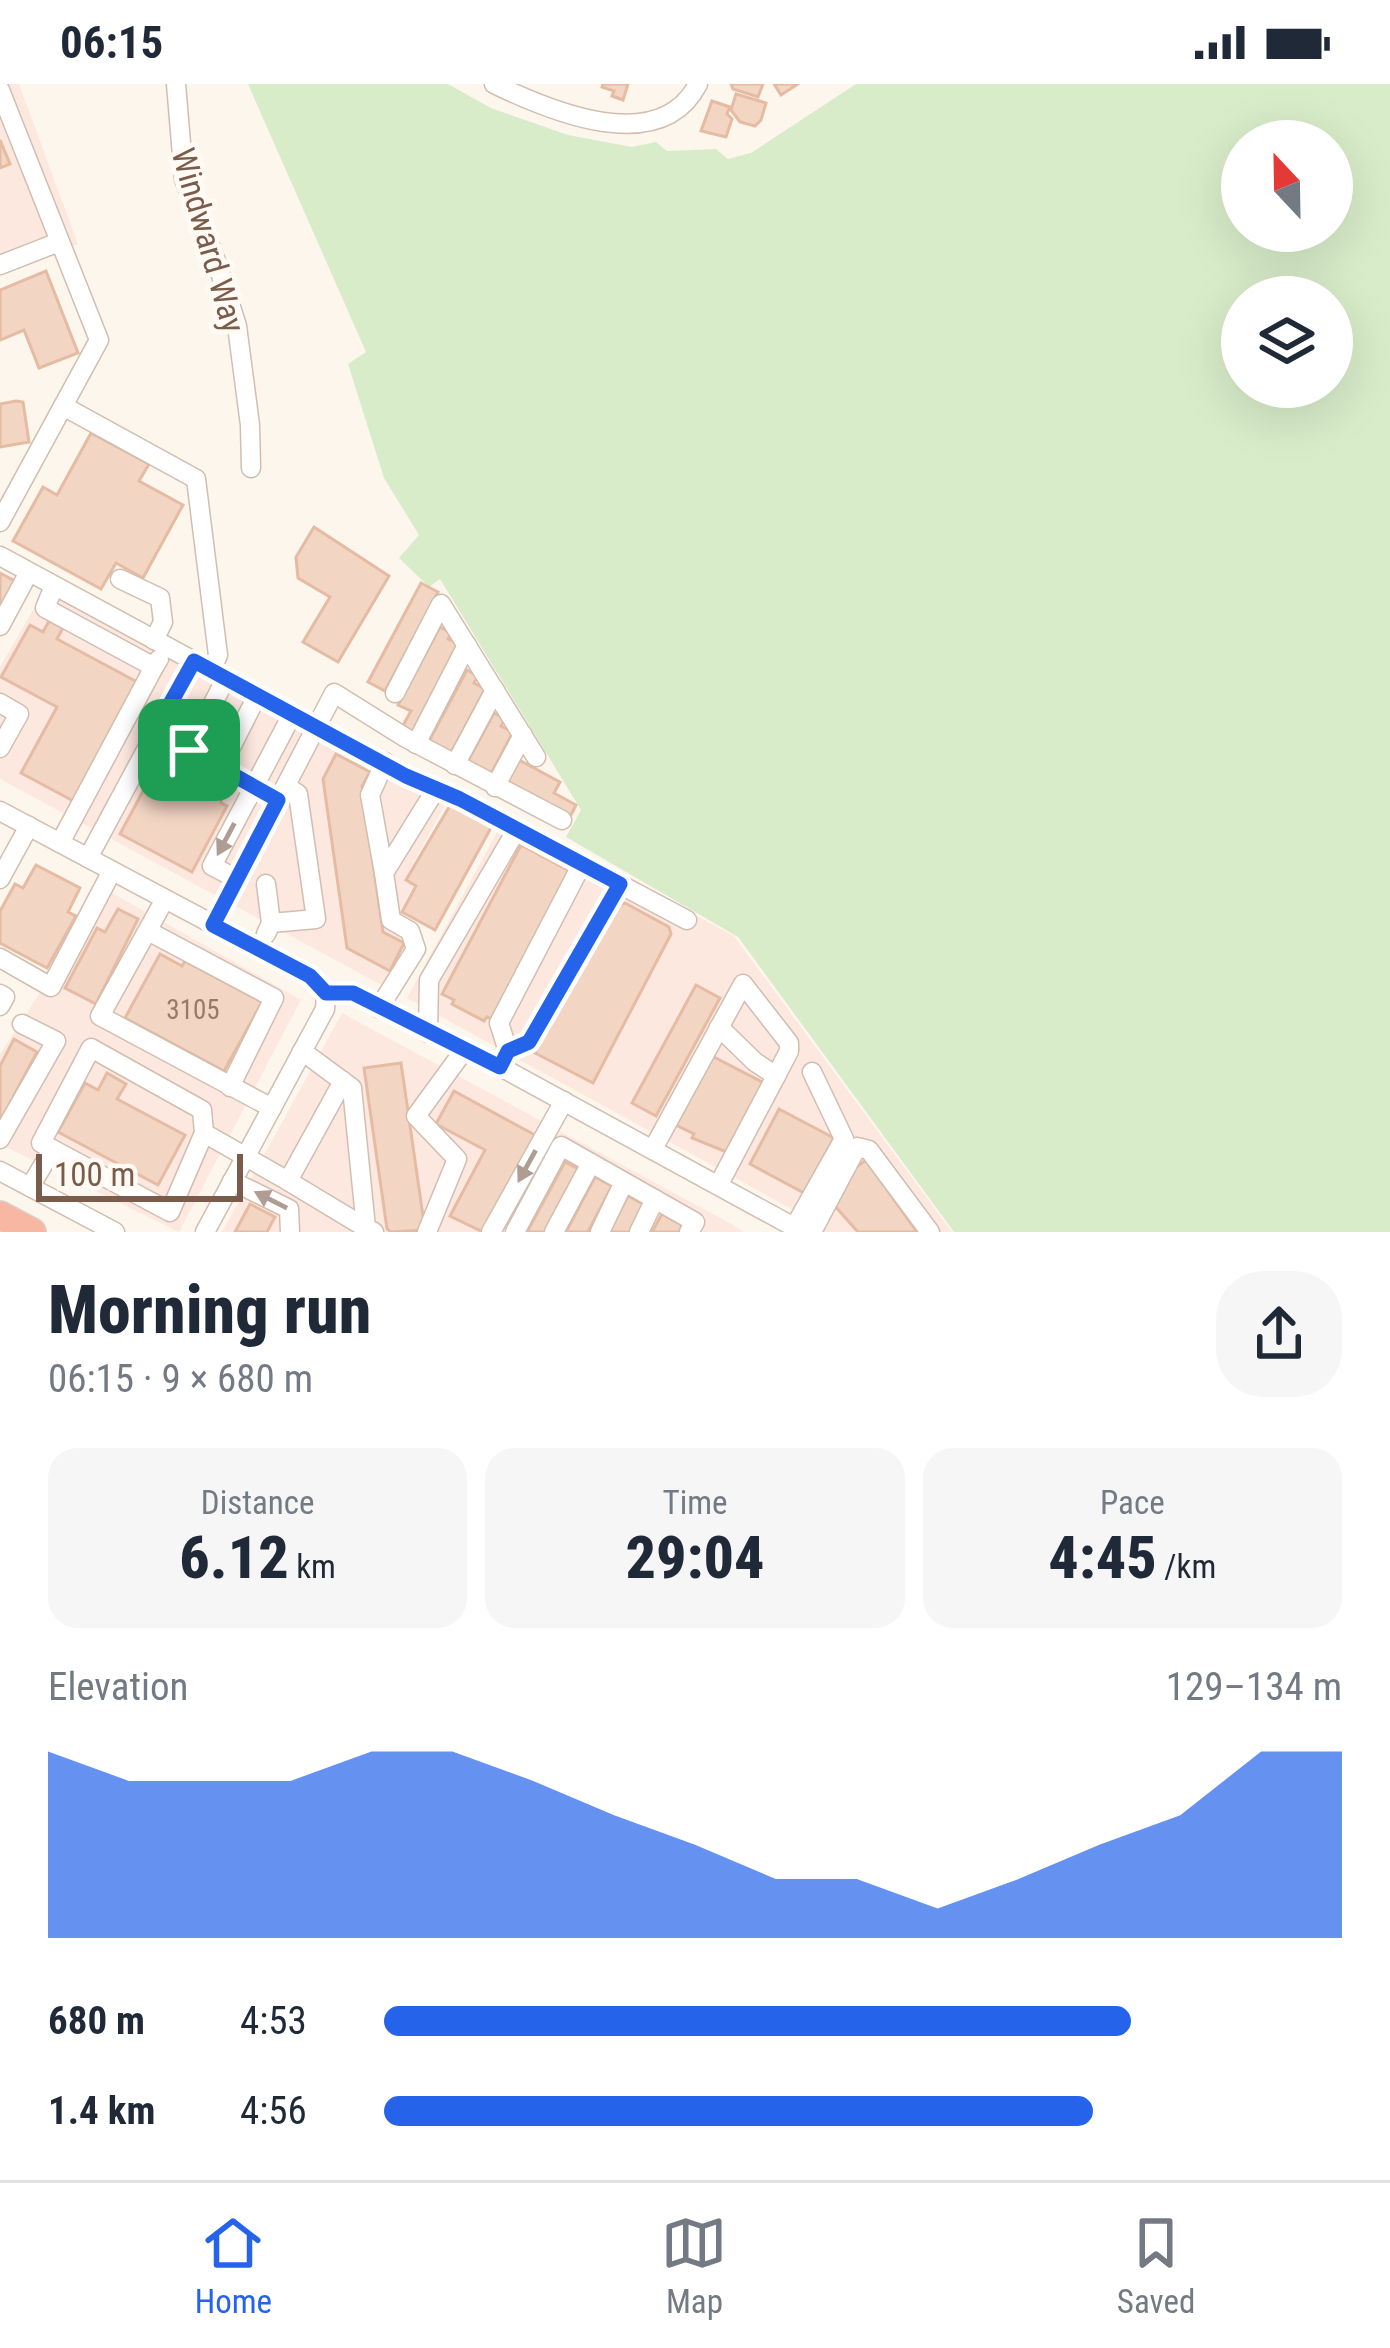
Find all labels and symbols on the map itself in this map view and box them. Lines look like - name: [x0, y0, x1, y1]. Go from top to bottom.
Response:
- north arrow: [1221, 120, 1353, 252]
- street label: Windward Way: [164, 143, 254, 337]
- pin: [138, 699, 240, 801]
- one-way arrow: [216, 821, 237, 856]
- house number: 3105: [166, 994, 220, 1026]
- scale bar: [36, 1148, 243, 1201]
- one-way arrow: [518, 1150, 539, 1183]
- one-way arrow: [253, 1191, 288, 1211]

